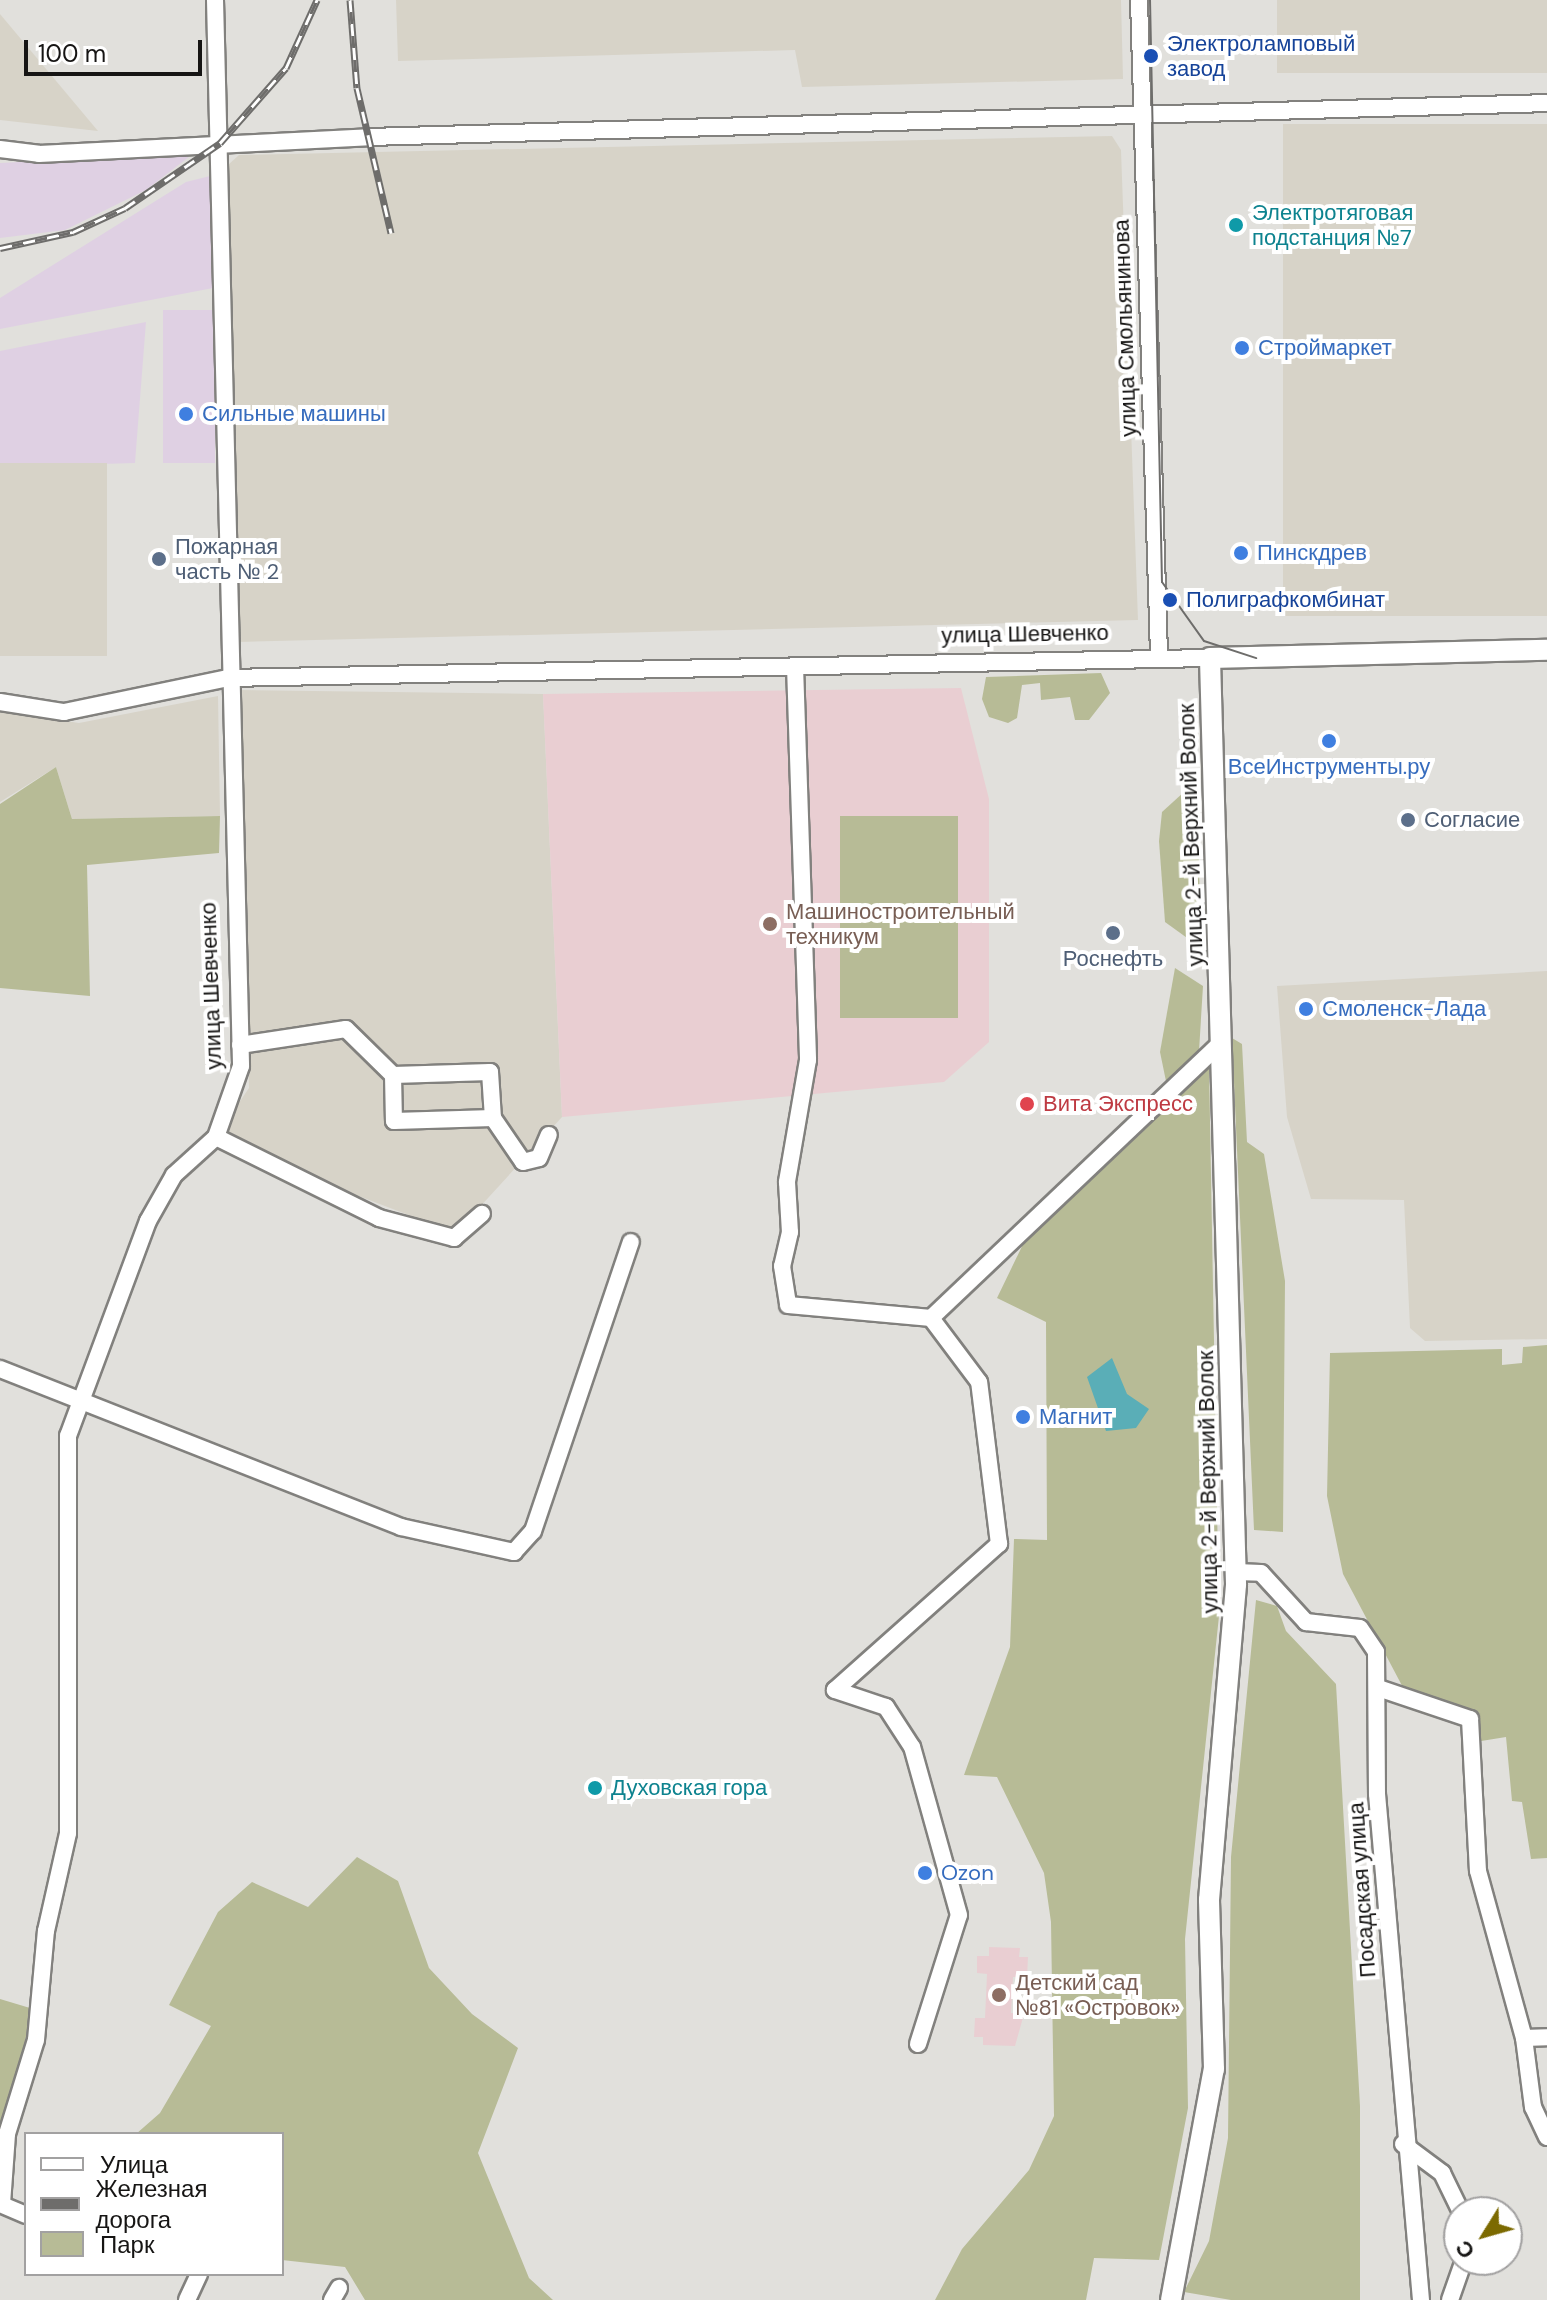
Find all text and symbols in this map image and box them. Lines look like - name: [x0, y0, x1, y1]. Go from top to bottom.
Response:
- scale bar: [28, 24, 206, 74]
- place label: Электроламповый завод: [1167, 30, 1355, 82]
- text: 100 m: [38, 38, 106, 69]
- marker: Электроламповый завод: [1142, 47, 1160, 65]
- place label: Электротяговая подстанция №7: [1252, 199, 1413, 250]
- marker: Электротяговая подстанция №7: [1227, 216, 1245, 234]
- street label: улица Смольянинова: [1108, 219, 1142, 437]
- place label: Строймаркет: [1258, 335, 1392, 361]
- marker: Строймаркет: [1233, 339, 1251, 357]
- place label: Сильные машины: [202, 401, 386, 427]
- marker: Сильные машины: [177, 405, 195, 423]
- place label: Пожарная часть № 2: [175, 533, 279, 584]
- place label: Пинскдрев: [1257, 540, 1367, 566]
- marker: Пинскдрев: [1232, 544, 1250, 562]
- marker: Пожарная часть № 2: [150, 550, 168, 568]
- place label: Полиграфкомбинат: [1186, 587, 1385, 613]
- marker: Полиграфкомбинат: [1161, 591, 1179, 609]
- street label: улица Шевченко: [941, 619, 1109, 649]
- street label: улица 2-й Верхний Волок: [1173, 703, 1209, 967]
- marker: ВсеИнструменты.ру: [1320, 732, 1338, 750]
- place label: ВсеИнструменты.ру: [1228, 754, 1430, 780]
- place label: Согласие: [1424, 807, 1520, 833]
- marker: Согласие: [1399, 811, 1417, 829]
- place label: Машиностроительный техникум: [786, 898, 1015, 950]
- street label: улица Шевченко: [195, 902, 227, 1070]
- marker: Машиностроительный техникум: [761, 915, 779, 933]
- marker: Роснефть: [1104, 924, 1122, 942]
- place label: Роснефть: [1063, 946, 1163, 972]
- place label: Смоленск-Лада: [1322, 996, 1486, 1022]
- marker: Смоленск-Лада: [1297, 1000, 1315, 1018]
- place label: Вита Экспресс: [1043, 1091, 1193, 1117]
- marker: Вита Экспресс: [1018, 1095, 1036, 1113]
- street label: улица 2-й Верхний Волок: [1193, 1350, 1223, 1614]
- place label: Магнит: [1039, 1404, 1112, 1430]
- marker: Магнит: [1014, 1408, 1032, 1426]
- place label: Духовская гора: [611, 1775, 767, 1801]
- marker: Духовская гора: [586, 1779, 604, 1797]
- street label: Посадская улица: [1343, 1801, 1381, 1979]
- place label: Ozon: [941, 1860, 994, 1886]
- marker: Ozon: [916, 1864, 934, 1882]
- place label: Детский сад №81 «Островок»: [1015, 1969, 1180, 2020]
- marker: Детский сад №81 «Островок»: [990, 1986, 1008, 2004]
- legend: [24, 2132, 284, 2276]
- text: Улица: [100, 2149, 168, 2180]
- text: Железная дорога: [96, 2173, 207, 2235]
- north arrow: [1443, 2196, 1523, 2276]
- text: Парк: [100, 2229, 154, 2260]
- text: С: [1449, 2234, 1481, 2265]

